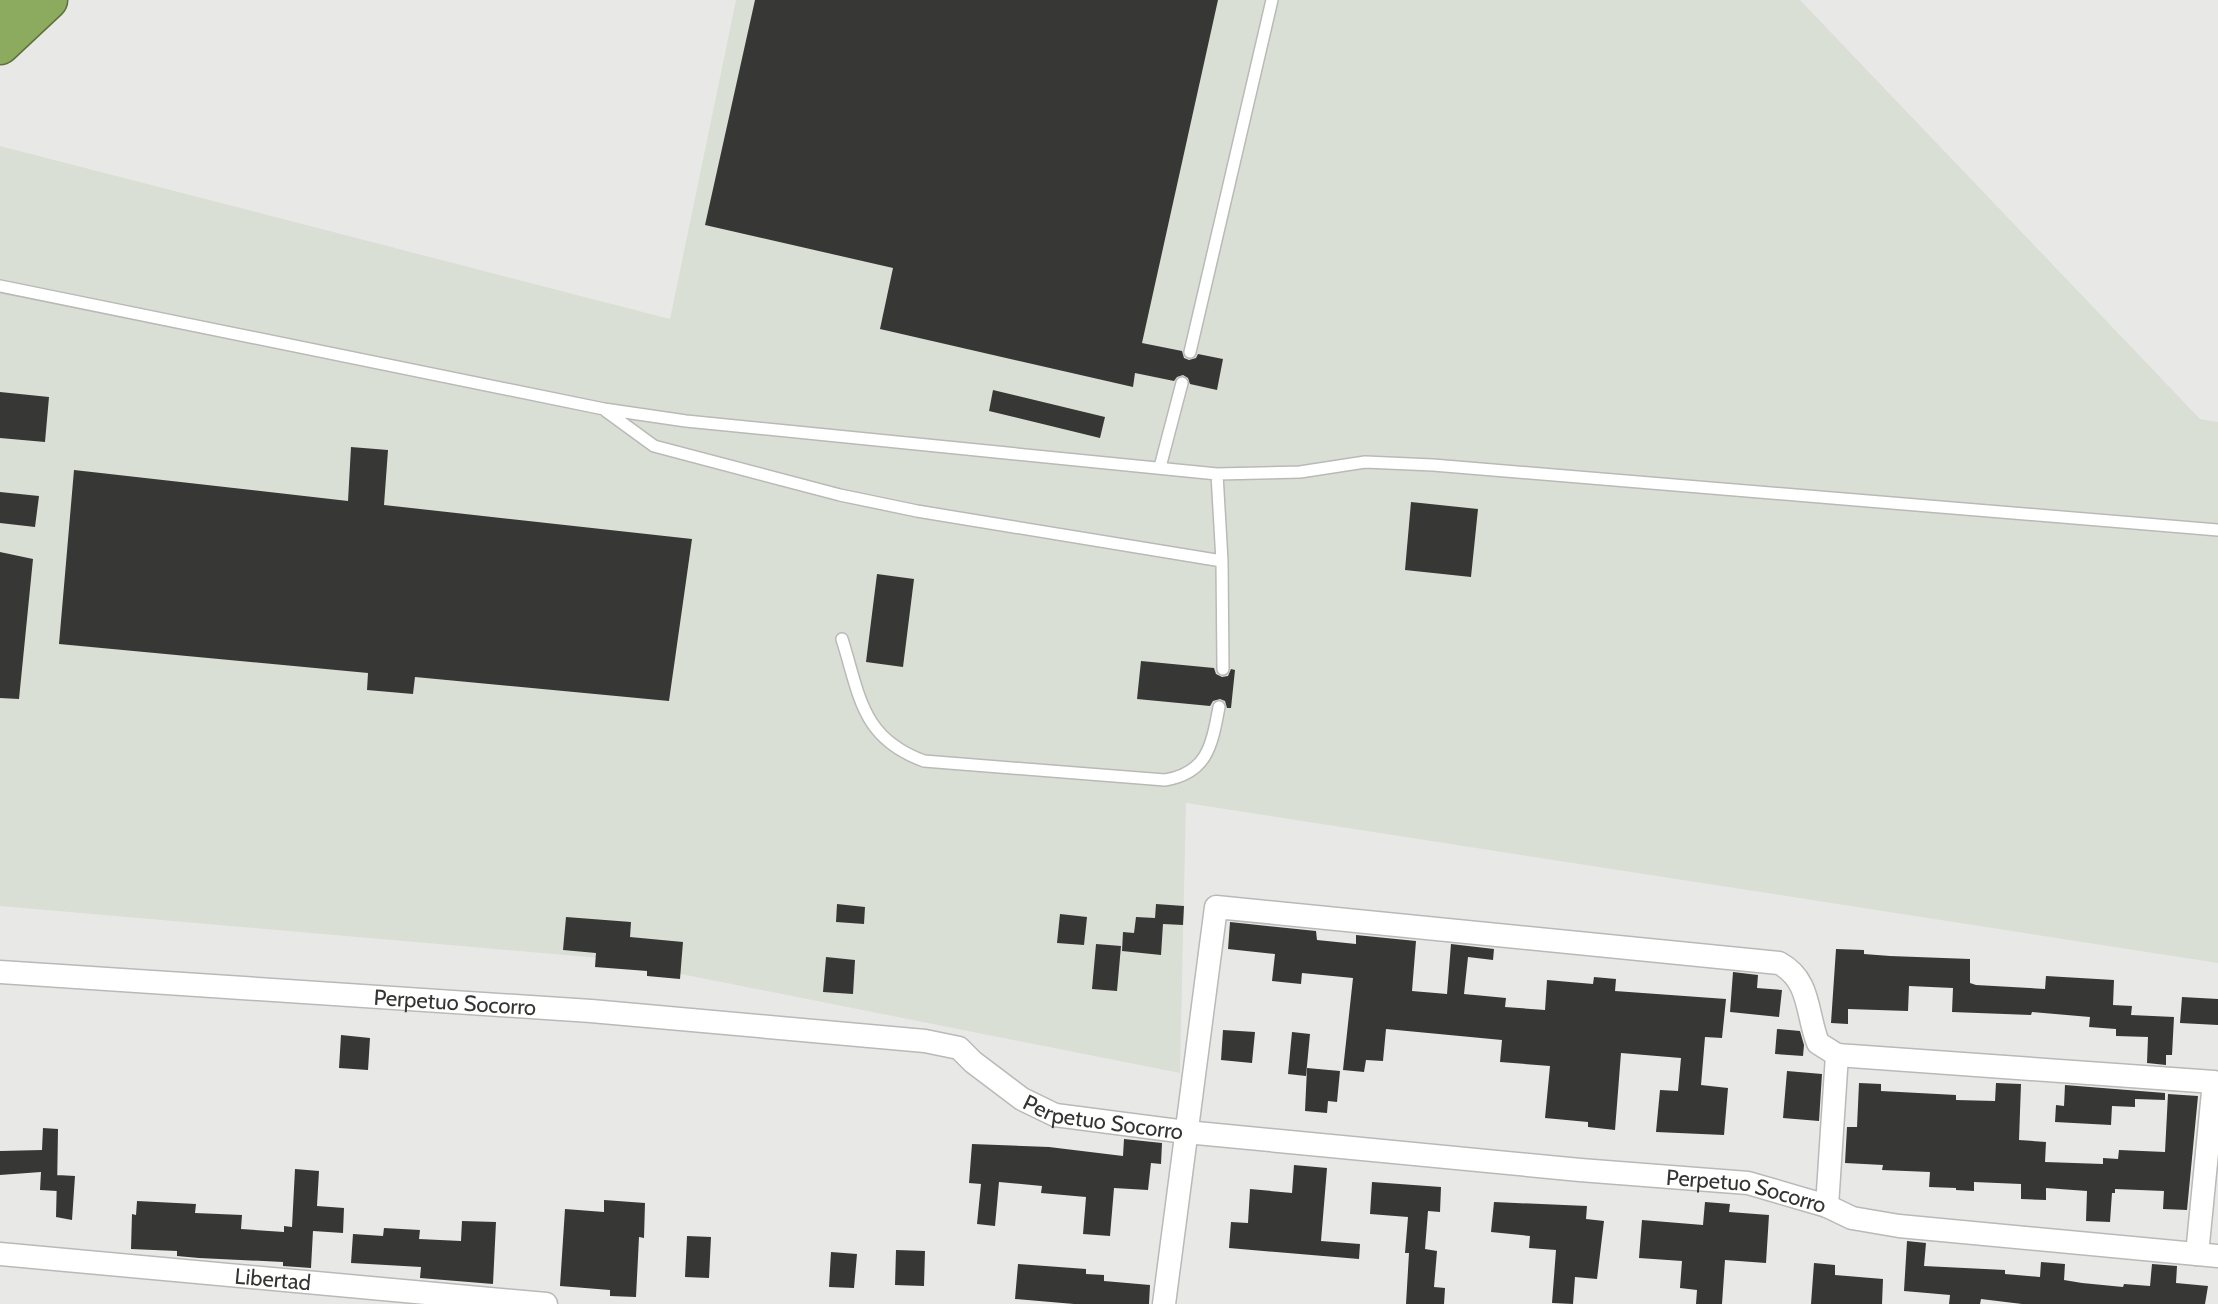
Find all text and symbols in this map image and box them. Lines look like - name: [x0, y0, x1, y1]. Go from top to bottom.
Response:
- street label: Perpetuo Socorro: [373, 983, 537, 1021]
- street label: Perpetuo Socorro: [1019, 1088, 1185, 1145]
- street label: Perpetuo Socorro: [1665, 1163, 1829, 1219]
- street label: Libertad: [234, 1262, 312, 1296]

